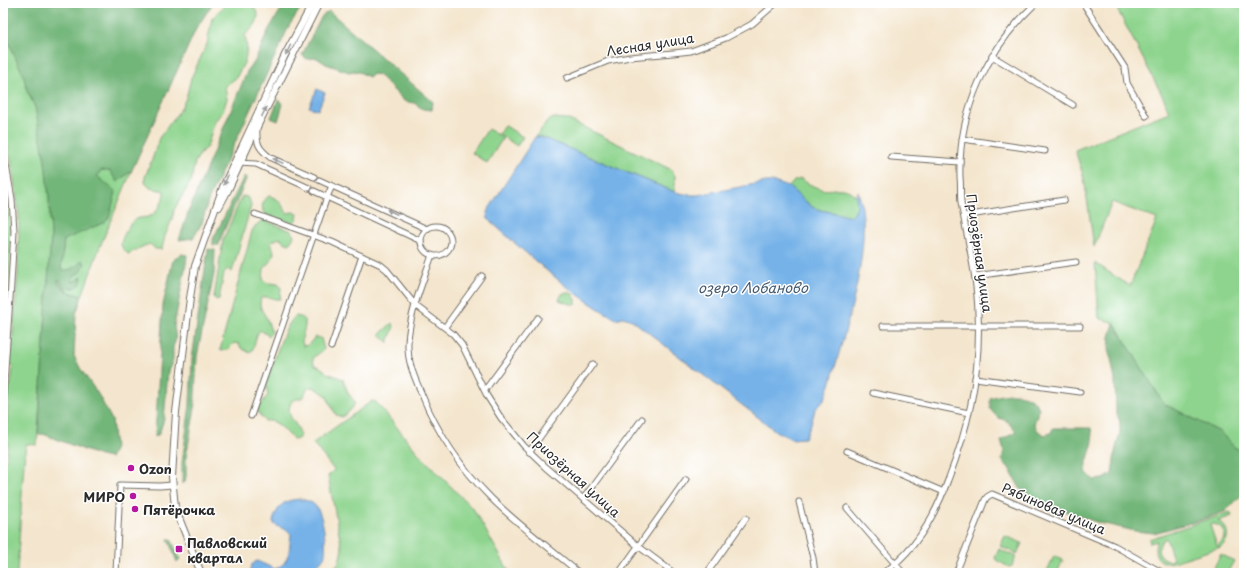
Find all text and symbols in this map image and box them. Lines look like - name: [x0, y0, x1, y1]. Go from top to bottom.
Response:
- street label: Лесная улица: [605, 28, 696, 60]
- one-way arrow: [285, 44, 291, 56]
- one-way arrow: [261, 106, 267, 118]
- one-way arrow: [272, 158, 284, 164]
- one-way arrow: [223, 174, 229, 185]
- street label: Приозёрная улица: [962, 192, 998, 314]
- one-way arrow: [386, 209, 397, 215]
- water label: озеро Лобаново: [698, 277, 809, 298]
- street label: Приозёрная улица: [523, 427, 625, 522]
- place label: Ozon: [139, 459, 172, 478]
- marker: Ozon: [126, 463, 136, 473]
- street label: Рябиновая улица: [999, 478, 1110, 539]
- place label: МИРО: [83, 487, 125, 506]
- marker: МИРО: [128, 491, 138, 501]
- place label: Пятёрочка: [143, 500, 215, 519]
- marker: Пятёрочка: [130, 504, 140, 514]
- place label: Павловский квартал: [187, 533, 267, 567]
- marker: Павловский квартал: [174, 544, 184, 554]

